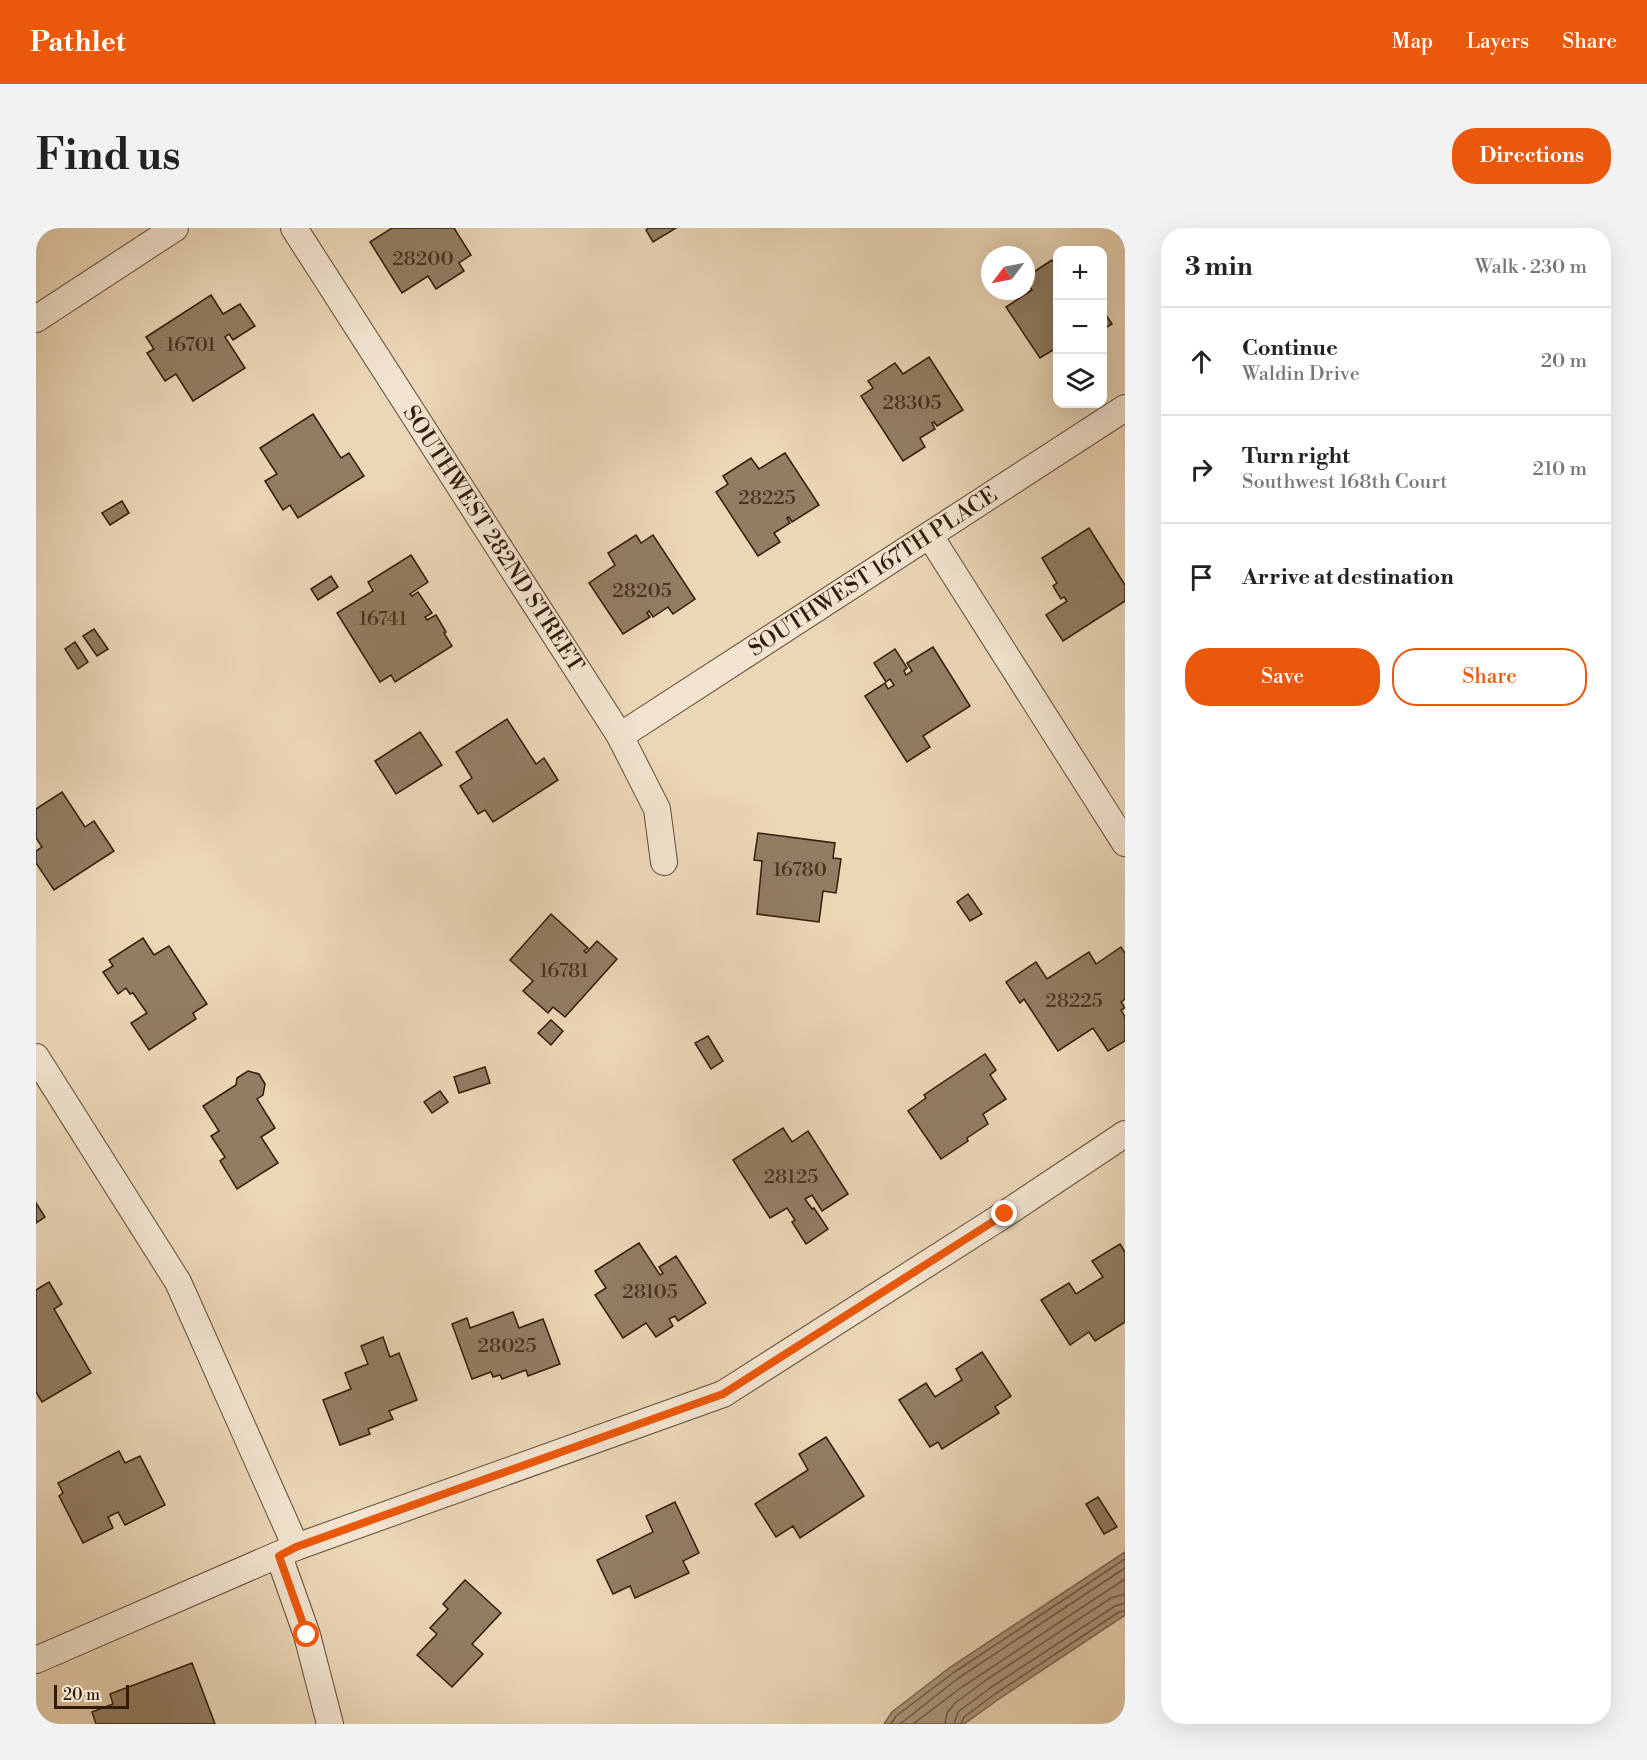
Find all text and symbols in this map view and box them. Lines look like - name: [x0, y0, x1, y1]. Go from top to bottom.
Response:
- text: Pathlet: [30, 25, 126, 60]
- text: Map: [1392, 29, 1433, 55]
- text: Layers: [1466, 29, 1529, 55]
- text: Share: [1562, 29, 1617, 55]
- button: Directions: [1452, 128, 1611, 184]
- text: Find us: [36, 130, 180, 183]
- north arrow: [981, 246, 1035, 300]
- map controls: [1053, 246, 1107, 408]
- button: +: [1053, 246, 1107, 300]
- house number: 28200: [392, 247, 454, 272]
- text: 3 min: [1185, 251, 1253, 283]
- text: Walk · 230 m: [1475, 255, 1587, 280]
- button: −: [1053, 300, 1107, 354]
- house number: 16701: [166, 333, 216, 358]
- text: Continue: [1242, 335, 1338, 362]
- icon: ahead: [1185, 345, 1218, 378]
- text: 20 m: [1541, 349, 1587, 374]
- button: layers: [1053, 354, 1107, 408]
- text: Waldin Drive: [1242, 362, 1360, 387]
- house number: 28305: [883, 391, 941, 416]
- street label: SOUTHWEST 282ND STREET: [397, 401, 589, 677]
- text: Turn right: [1242, 443, 1350, 470]
- icon: right: [1185, 453, 1218, 486]
- text: 210 m: [1532, 457, 1587, 482]
- text: Southwest 168th Court: [1242, 470, 1447, 495]
- street label: SOUTHWEST 167TH PLACE: [744, 481, 1002, 663]
- house number: 28225: [738, 486, 796, 511]
- icon: arrive: [1185, 561, 1218, 594]
- text: Arrive at destination: [1242, 564, 1454, 591]
- house number: 28205: [612, 579, 672, 604]
- house number: 16741: [359, 607, 408, 632]
- button: Save: [1185, 648, 1380, 706]
- button: Share: [1392, 648, 1587, 706]
- house number: 16780: [773, 858, 827, 883]
- house number: 16781: [539, 959, 589, 984]
- house number: 28225: [1045, 989, 1103, 1014]
- house number: 28125: [764, 1165, 818, 1190]
- route end: [991, 1200, 1017, 1226]
- house number: 28105: [622, 1280, 678, 1305]
- house number: 28025: [477, 1334, 537, 1359]
- route start: [293, 1621, 319, 1647]
- scale bar: [54, 1682, 129, 1710]
- text: 20 m: [63, 1685, 100, 1705]

